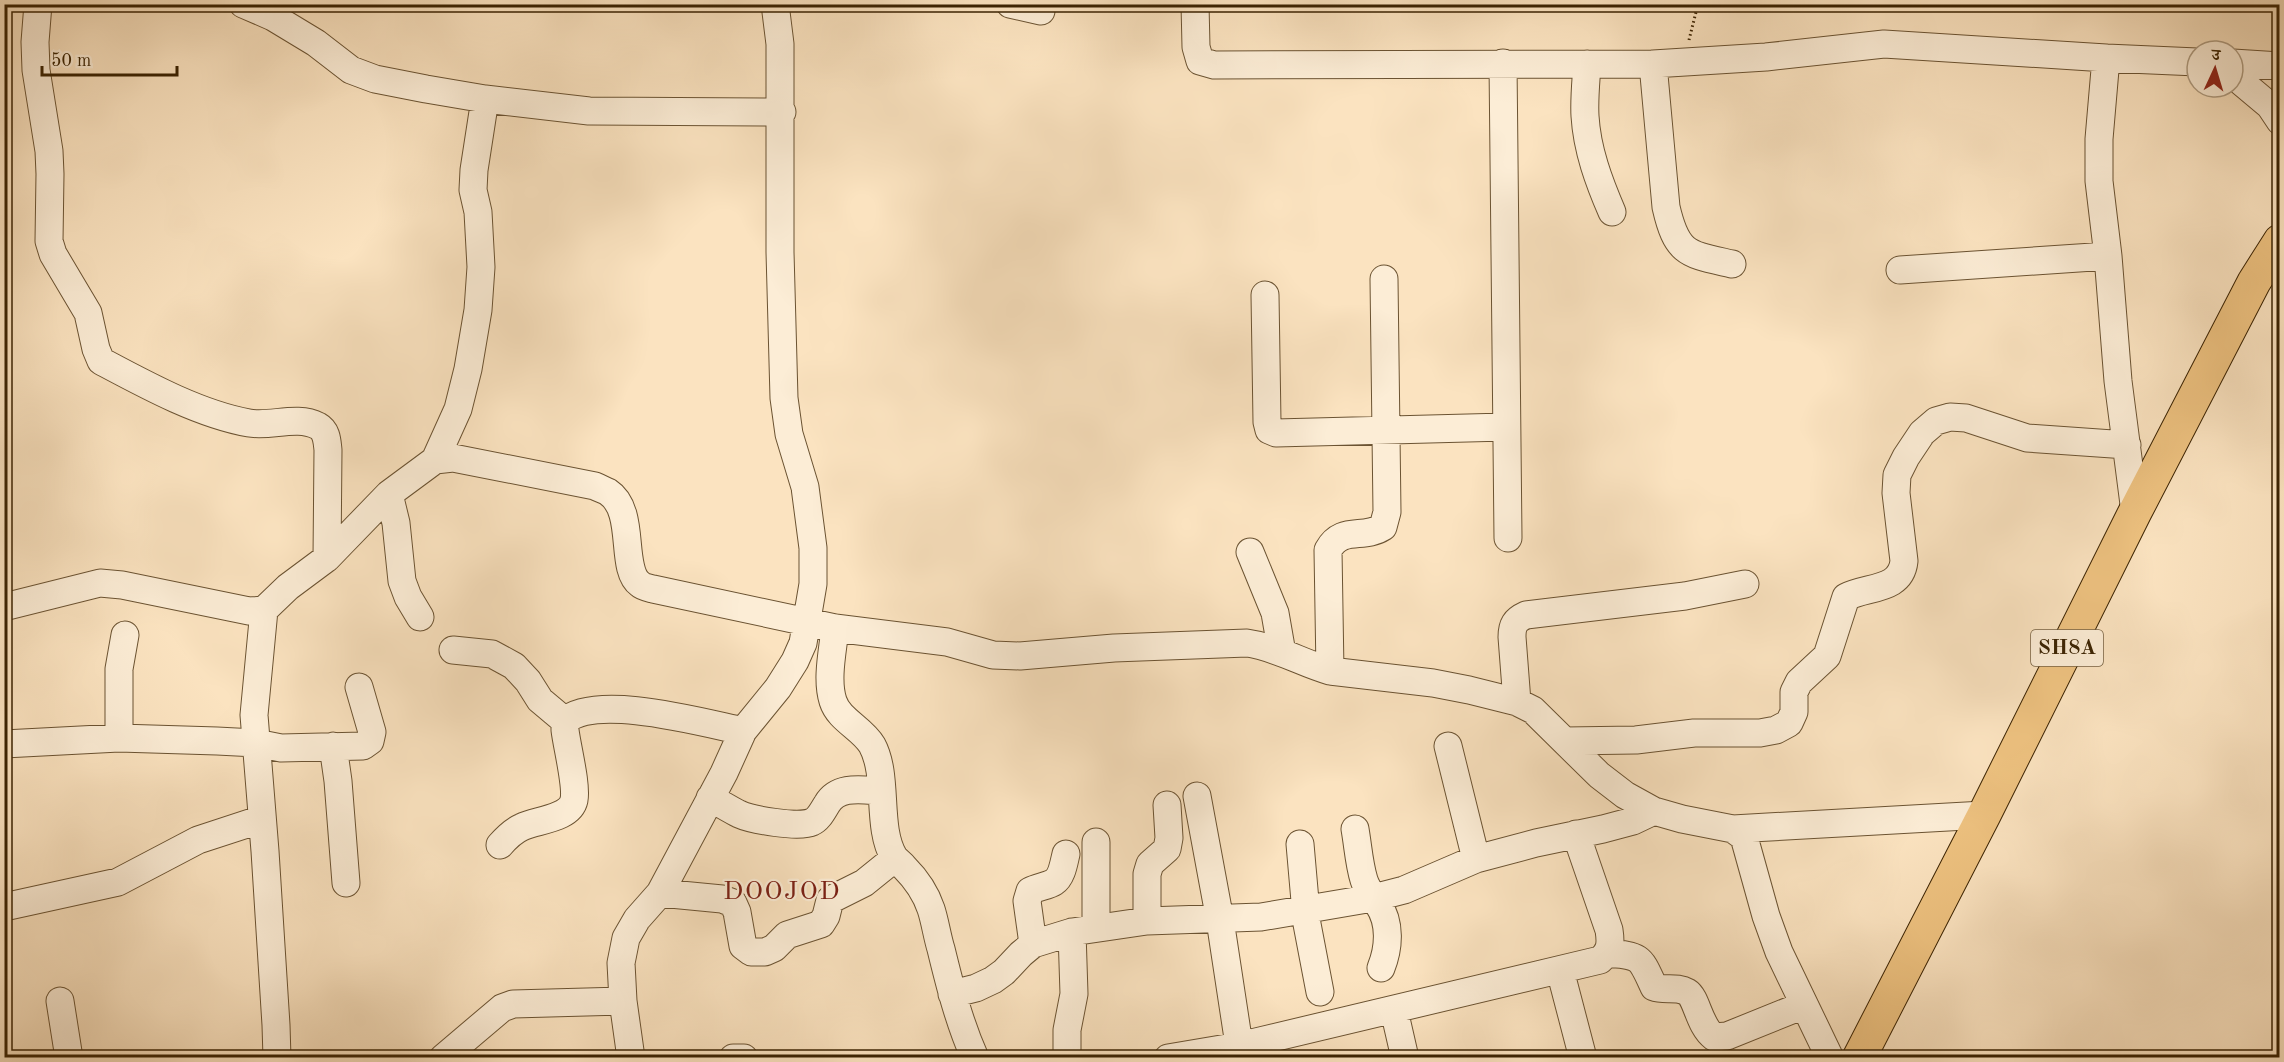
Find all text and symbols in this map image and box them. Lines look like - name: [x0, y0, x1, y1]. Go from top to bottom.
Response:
- scale bar: [42, 39, 177, 77]
- north arrow: [2185, 39, 2245, 99]
- text: उ: [2210, 48, 2222, 64]
- text: 50 m: [51, 52, 91, 70]
- road number: SH8A: [2031, 630, 2103, 666]
- district label: DOOJOD: [723, 879, 841, 905]

